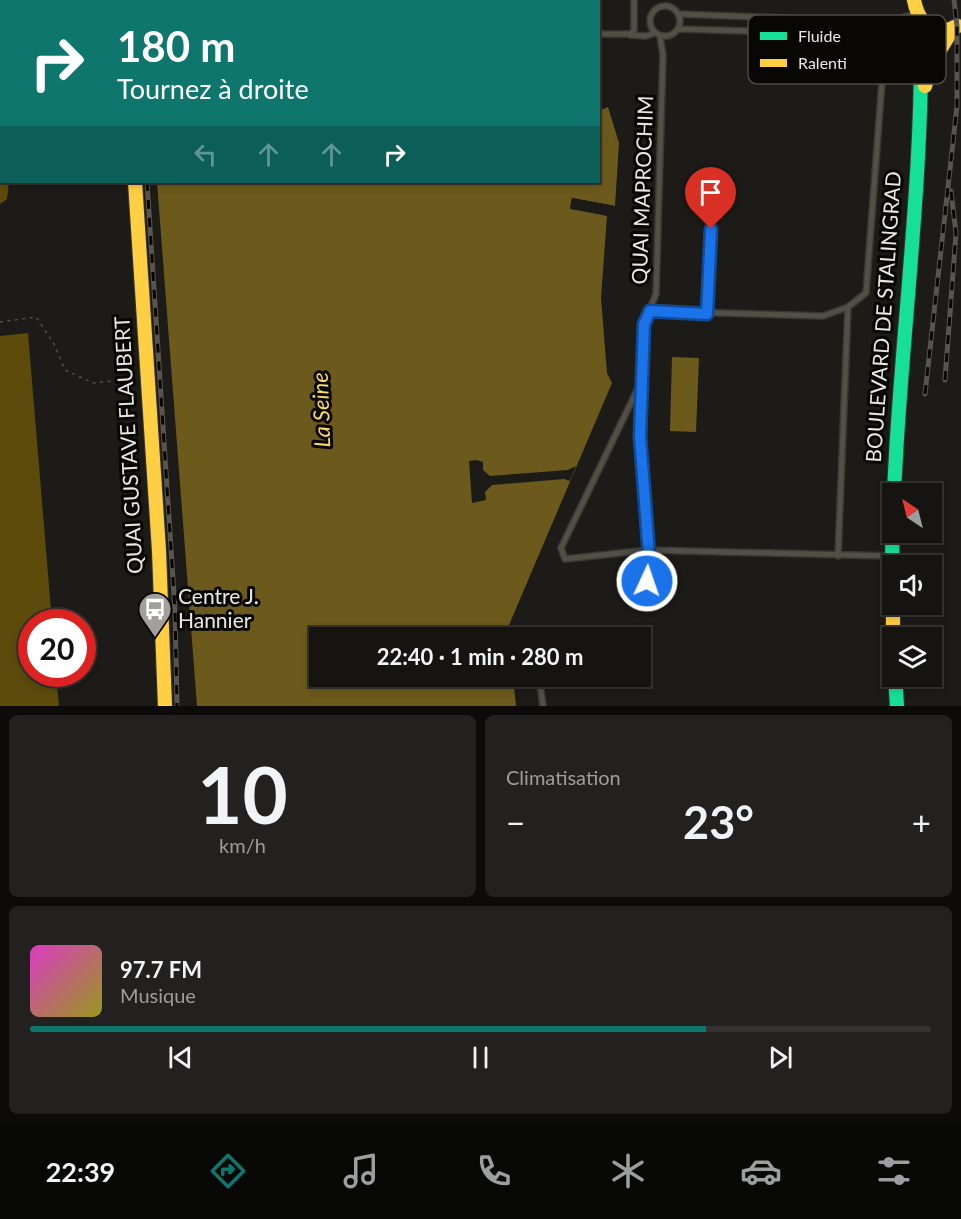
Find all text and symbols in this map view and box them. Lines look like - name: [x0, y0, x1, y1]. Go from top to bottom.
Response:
- legend: [748, 15, 946, 84]
- text: 180 m: [117, 21, 235, 71]
- icon: right: [18, 24, 96, 102]
- text: Fluide: [798, 26, 841, 45]
- text: Ralenti: [798, 53, 847, 72]
- text: Tournez à droite: [117, 72, 309, 105]
- street label: QUAI MAPROCHIM: [626, 95, 657, 285]
- icon: left: [189, 138, 222, 171]
- icon: ahead: [252, 138, 285, 171]
- icon: ahead: [315, 138, 348, 171]
- icon: right: [378, 138, 411, 171]
- pin: [685, 167, 736, 229]
- street label: BOULEVARD DE STALINGRAD: [860, 170, 905, 463]
- icon: arrive: [694, 176, 727, 209]
- street label: QUAI GUSTAVE FLAUBERT: [108, 315, 147, 575]
- water label: La Seine: [306, 372, 335, 448]
- north arrow: [882, 483, 942, 543]
- map controls: [882, 483, 942, 687]
- position arrow: [615, 549, 679, 613]
- button: sound: [882, 555, 942, 615]
- place label: Centre J. Hannier: [178, 583, 259, 632]
- bus stop icon: Centre J. Hannier: [137, 591, 173, 638]
- speed limit sign: 20: [18, 609, 96, 687]
- button: layers: [882, 627, 942, 687]
- text: 22:40 · 1 min · 280 m: [377, 643, 583, 670]
- text: 10: [197, 747, 288, 841]
- text: Climatisation: [506, 765, 621, 789]
- text: 23°: [683, 795, 754, 849]
- text: −: [506, 802, 525, 842]
- text: +: [912, 802, 931, 842]
- text: km/h: [219, 833, 266, 857]
- text: 97.7 FM: [120, 956, 202, 983]
- text: Musique: [120, 983, 196, 1007]
- icon: previous: [164, 1041, 197, 1074]
- icon: pause: [464, 1041, 497, 1074]
- icon: next: [764, 1041, 797, 1074]
- icon: directions: [207, 1150, 249, 1192]
- icon: music: [340, 1150, 382, 1192]
- icon: phone: [473, 1150, 515, 1192]
- icon: climate: [607, 1150, 649, 1192]
- icon: car: [740, 1150, 782, 1192]
- icon: filters: [873, 1150, 915, 1192]
- text: 22:39: [46, 1155, 115, 1188]

